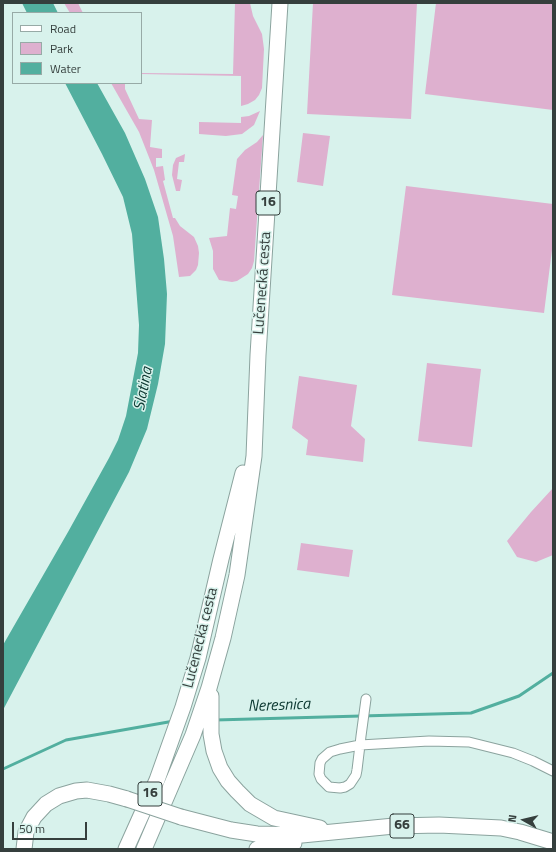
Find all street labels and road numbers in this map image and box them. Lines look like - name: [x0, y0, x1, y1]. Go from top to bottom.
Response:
- road number: 16: [256, 191, 280, 215]
- street label: Lučenecká cesta: [250, 231, 276, 335]
- street label: Lučenecká cesta: [180, 586, 222, 690]
- road number: 16: [138, 782, 162, 806]
- road number: 66: [390, 814, 414, 838]

